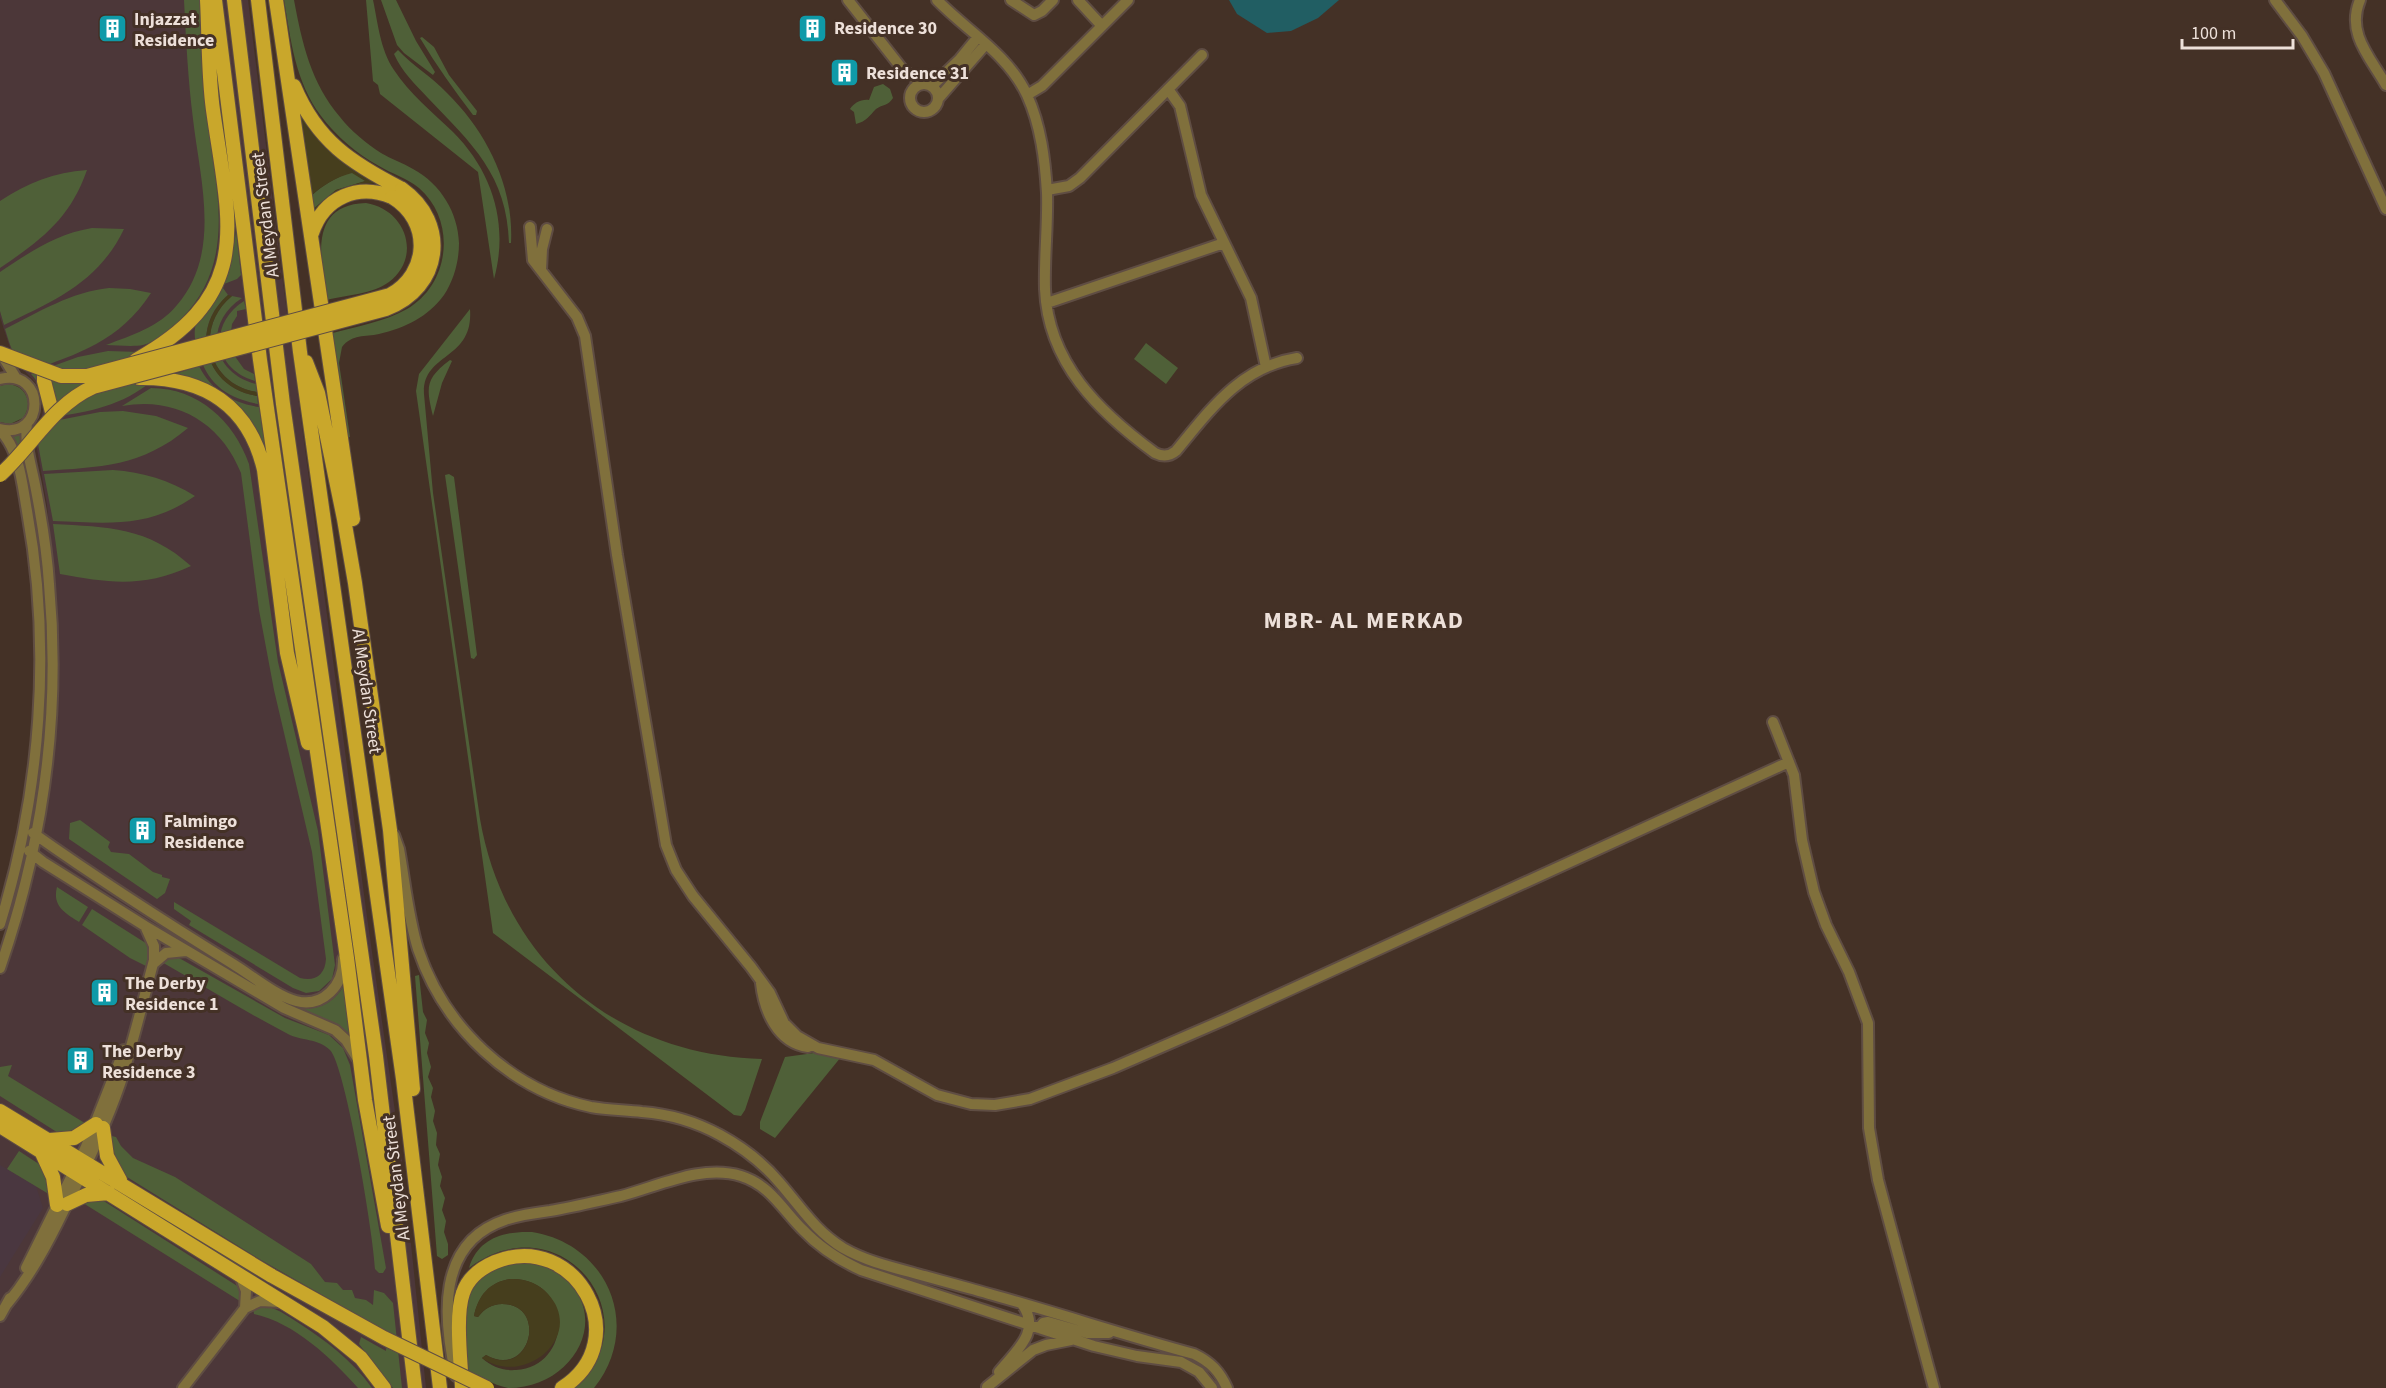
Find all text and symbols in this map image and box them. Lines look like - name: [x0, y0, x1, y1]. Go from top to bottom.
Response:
- place label: Injazzat Residence: [134, 7, 214, 53]
- building icon: Residence 30: [797, 12, 829, 44]
- scale bar: [2182, 12, 2293, 50]
- building icon: Injazzat Residence: [97, 13, 129, 45]
- place label: Residence 30: [834, 16, 937, 41]
- text: 100 m: [2191, 21, 2236, 46]
- building icon: Residence 31: [829, 57, 861, 89]
- place label: Residence 31: [866, 61, 969, 86]
- street label: Al Meydan Street: [245, 151, 286, 279]
- district label: MBR- AL MERKAD: [1263, 603, 1465, 638]
- street label: Al Meydan Street: [345, 627, 388, 755]
- place label: Falmingo Residence: [164, 809, 244, 855]
- building icon: Falmingo Residence: [127, 815, 159, 847]
- place label: The Derby Residence 1: [125, 971, 218, 1017]
- building icon: The Derby Residence 1: [88, 977, 120, 1009]
- place label: The Derby Residence 3: [102, 1039, 195, 1085]
- building icon: The Derby Residence 3: [65, 1045, 97, 1077]
- street label: Al Meydan Street: [376, 1114, 417, 1242]

